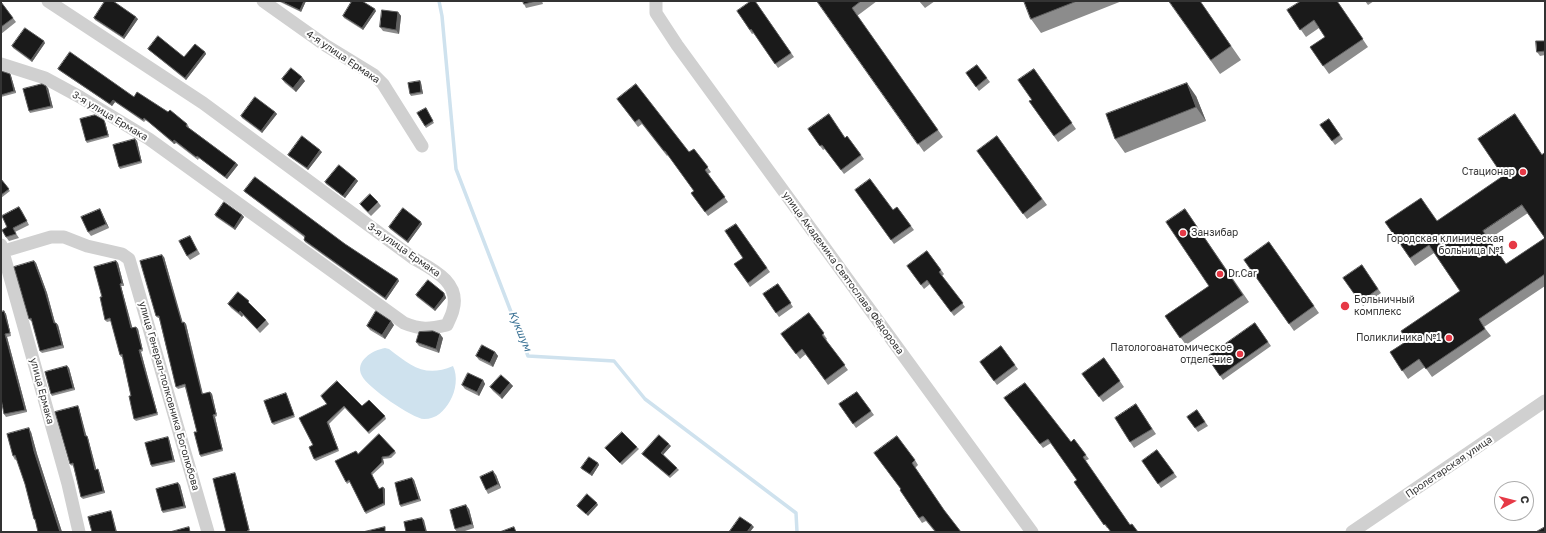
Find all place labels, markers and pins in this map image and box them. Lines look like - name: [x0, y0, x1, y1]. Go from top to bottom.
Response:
- place label: Стационар: [1462, 166, 1515, 178]
- marker: Стационар: [1518, 167, 1528, 177]
- place label: Занзибар: [1191, 227, 1238, 239]
- marker: Занзибар: [1178, 228, 1188, 238]
- place label: Городская клиническая больница №1: [1387, 233, 1504, 256]
- marker: Городская клиническая больница №1: [1507, 239, 1519, 251]
- place label: Dr.Car: [1228, 268, 1257, 280]
- marker: Dr.Car: [1215, 269, 1225, 279]
- place label: Больничный комплекс: [1354, 294, 1415, 318]
- marker: Больничный комплекс: [1339, 300, 1351, 312]
- place label: Поликлиника №1: [1356, 332, 1441, 344]
- marker: Поликлиника №1: [1444, 333, 1454, 343]
- place label: Патологоанатомическое отделение: [1110, 342, 1232, 366]
- marker: Патологоанатомическое отделение: [1235, 349, 1245, 359]

